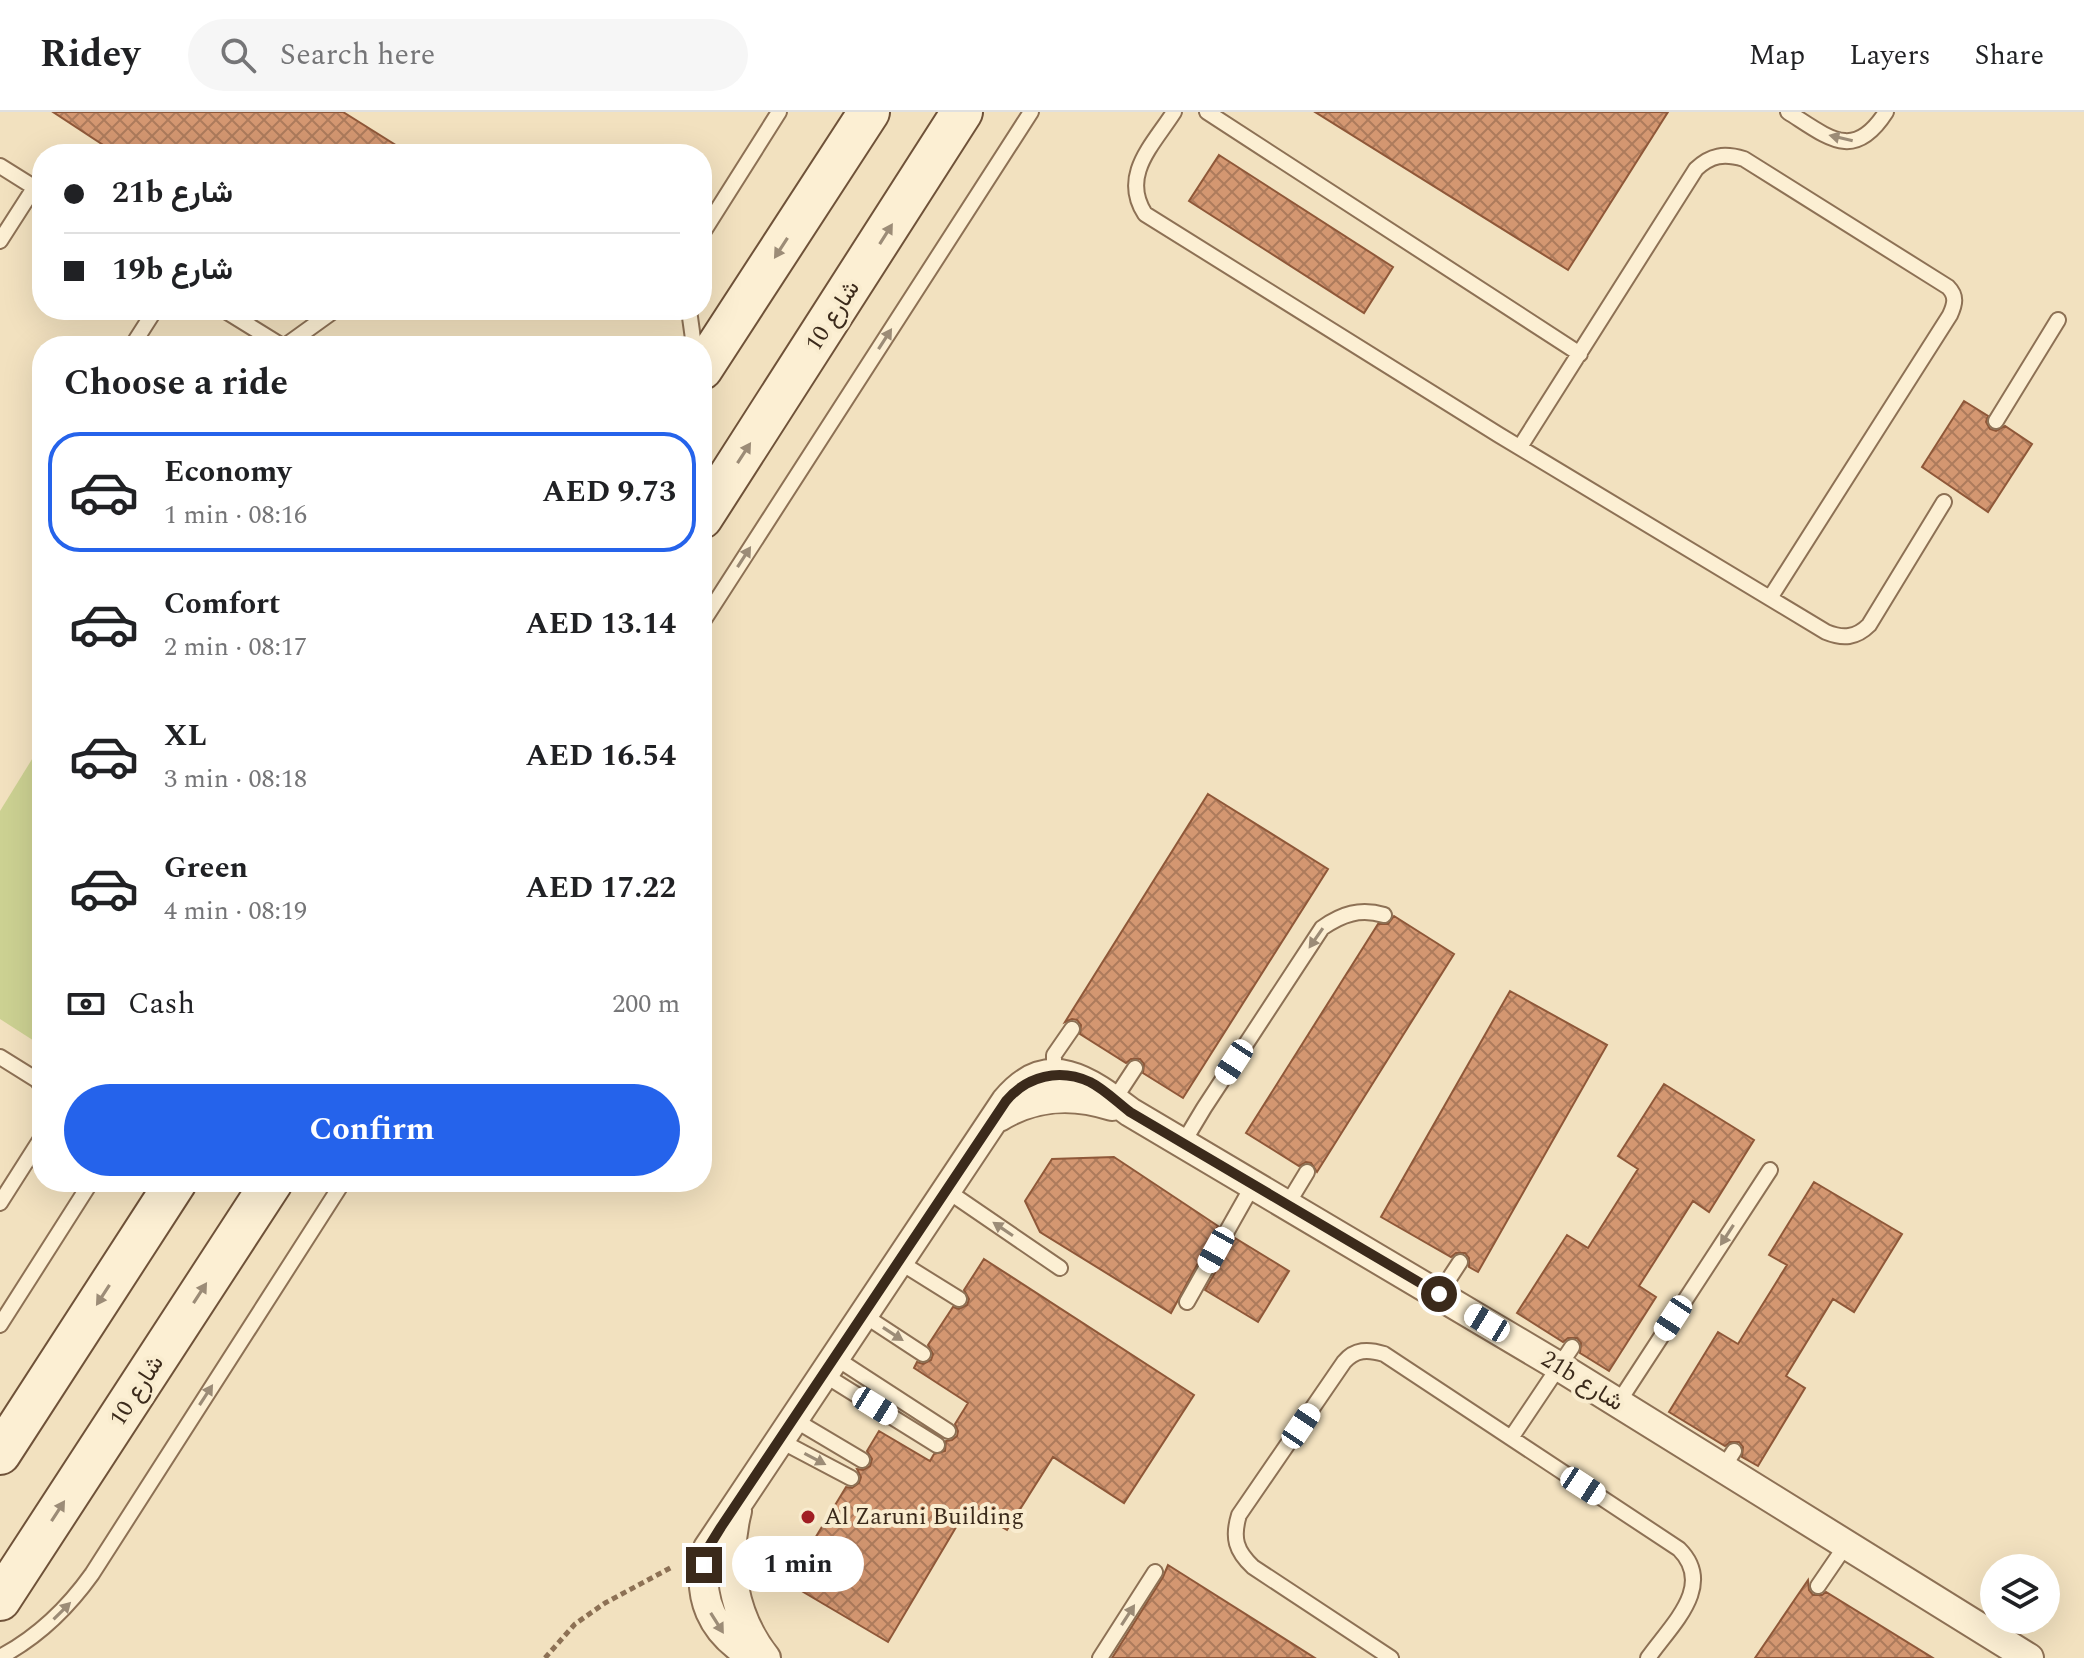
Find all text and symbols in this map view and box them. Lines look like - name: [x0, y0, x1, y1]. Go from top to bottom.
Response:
- search box: [188, 19, 748, 91]
- text: Ridey: [40, 26, 140, 84]
- text: Search here: [280, 32, 435, 78]
- icon: search: [216, 33, 260, 77]
- text: Map: [1749, 34, 1805, 77]
- text: Layers: [1849, 34, 1931, 77]
- text: Share: [1975, 34, 2044, 77]
- one-way arrow: [1828, 131, 1853, 144]
- text: 21b شارع: [112, 170, 233, 216]
- one-way arrow: [878, 223, 892, 245]
- one-way arrow: [774, 238, 789, 259]
- text: 19b شارع: [112, 247, 233, 293]
- street label: شارع 10: [797, 273, 869, 359]
- one-way arrow: [877, 328, 891, 350]
- text: Choose a ride: [64, 356, 288, 411]
- one-way arrow: [737, 442, 752, 463]
- text: Economy: [164, 449, 291, 495]
- icon: car: [68, 456, 140, 528]
- text: AED 9.73: [542, 469, 676, 515]
- text: 1 min · 08:16: [164, 495, 307, 535]
- one-way arrow: [737, 547, 752, 568]
- text: Comfort: [164, 581, 280, 627]
- icon: car: [68, 588, 140, 660]
- text: AED 13.14: [525, 601, 676, 647]
- text: 2 min · 08:17: [164, 627, 307, 667]
- text: XL: [164, 713, 207, 759]
- icon: car: [68, 720, 140, 792]
- text: AED 16.54: [525, 733, 676, 779]
- text: 3 min · 08:18: [164, 759, 307, 799]
- text: Green: [164, 845, 248, 891]
- icon: car: [68, 852, 140, 924]
- text: AED 17.22: [525, 865, 676, 911]
- text: 4 min · 08:19: [164, 891, 307, 931]
- one-way arrow: [1308, 927, 1324, 949]
- text: Cash: [128, 981, 195, 1027]
- icon: cash: [64, 982, 108, 1026]
- text: 200 m: [612, 984, 680, 1024]
- car: [1211, 1035, 1257, 1089]
- button: Confirm: [64, 1084, 680, 1176]
- one-way arrow: [992, 1222, 1014, 1237]
- car: [1194, 1223, 1238, 1277]
- one-way arrow: [1720, 1224, 1735, 1245]
- route start: [1421, 1276, 1457, 1312]
- one-way arrow: [193, 1283, 208, 1304]
- one-way arrow: [96, 1284, 111, 1305]
- car: [1650, 1291, 1696, 1345]
- car: [1460, 1300, 1514, 1346]
- one-way arrow: [882, 1326, 903, 1341]
- street label: 21b شارع: [1534, 1341, 1630, 1421]
- street label: شارع 10: [101, 1348, 173, 1434]
- car: [848, 1383, 902, 1429]
- one-way arrow: [198, 1384, 213, 1405]
- car: [1278, 1399, 1324, 1453]
- one-way arrow: [804, 1452, 826, 1466]
- car: [1556, 1463, 1610, 1509]
- place label: Al Zaruni Building: [824, 1499, 1024, 1535]
- one-way arrow: [51, 1500, 65, 1522]
- marker: Al Zaruni Building: [799, 1508, 817, 1526]
- callout: 1 min: [732, 1537, 864, 1593]
- text: 1 min: [763, 1544, 833, 1584]
- route end: [686, 1547, 722, 1583]
- map controls: [1980, 1554, 2060, 1634]
- button: layers: [1980, 1554, 2060, 1634]
- one-way arrow: [52, 1602, 71, 1621]
- one-way arrow: [1120, 1604, 1134, 1626]
- one-way arrow: [710, 1612, 724, 1634]

